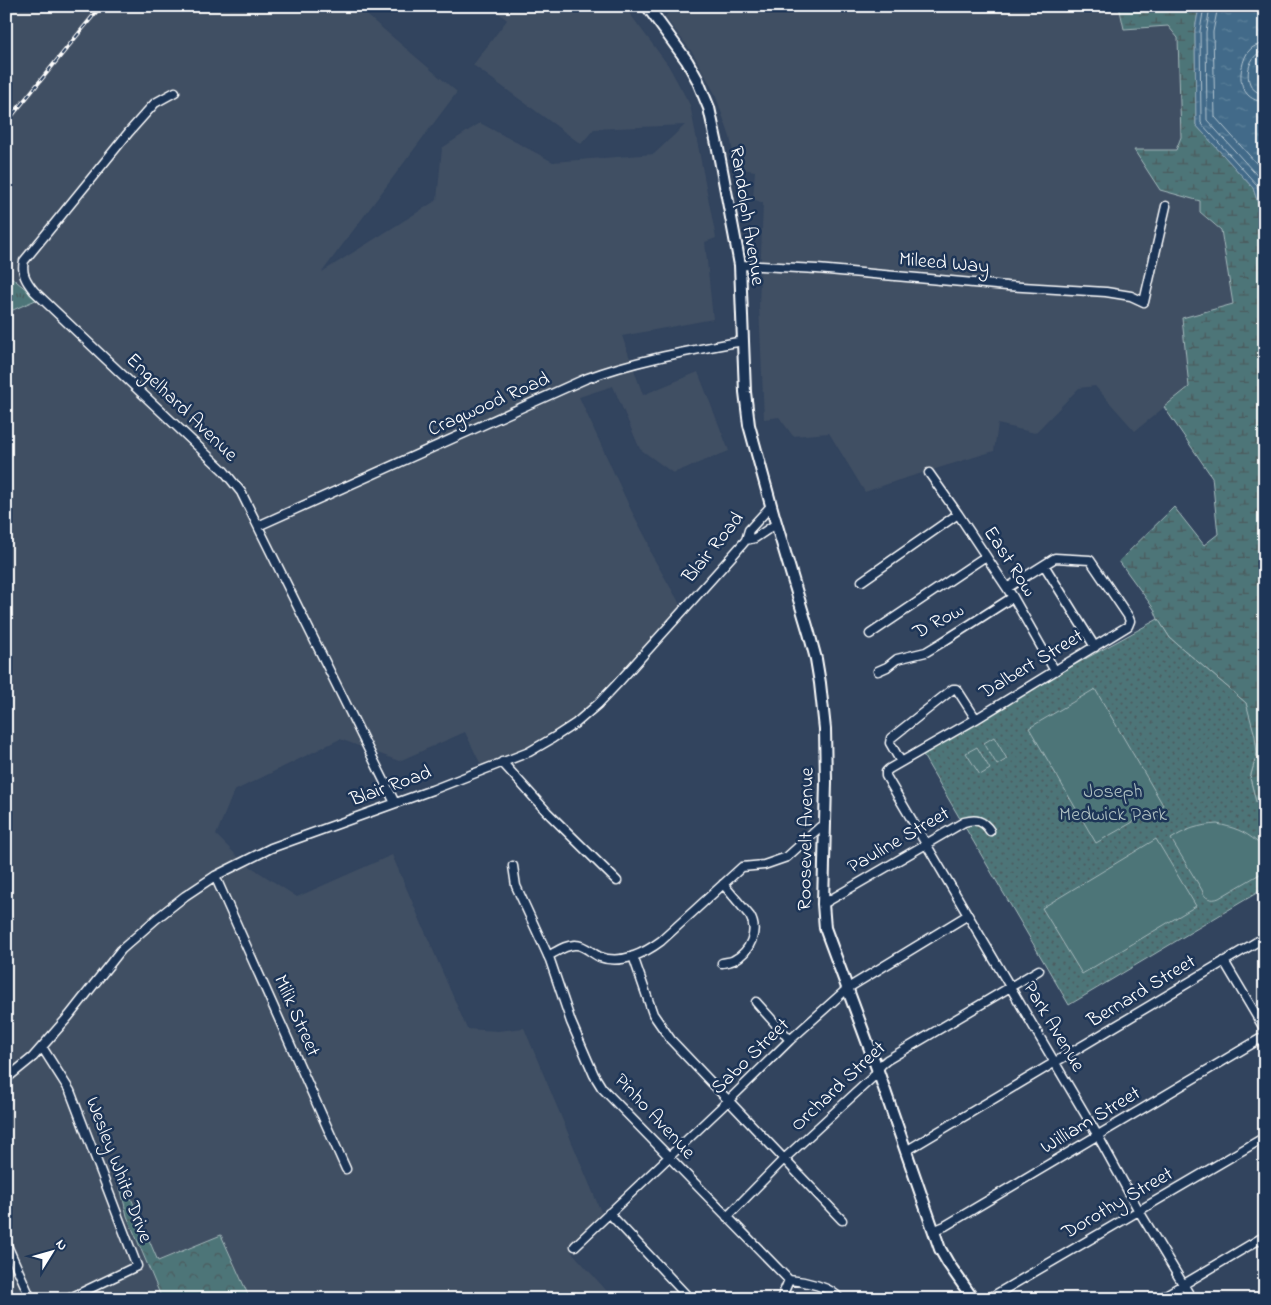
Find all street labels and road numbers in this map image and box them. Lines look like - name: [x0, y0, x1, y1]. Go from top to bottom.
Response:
- street label: Randolph Avenue: [721, 144, 771, 288]
- street label: Mileed Way: [898, 246, 990, 282]
- street label: Engelhard Avenue: [118, 347, 244, 470]
- street label: Cragwood Road: [424, 365, 555, 446]
- street label: Blair Road: [675, 506, 752, 591]
- street label: East Row: [975, 521, 1043, 603]
- street label: D Row: [907, 596, 970, 648]
- street label: Dalbert Street: [974, 622, 1090, 708]
- street label: Blair Road: [345, 759, 436, 815]
- street label: Roosevelt Avenue: [791, 767, 823, 911]
- street label: Pauline Street: [842, 800, 956, 882]
- street label: Bernard Street: [1081, 948, 1202, 1036]
- street label: Milik Street: [265, 970, 327, 1062]
- street label: Park Avenue: [1015, 976, 1091, 1078]
- street label: Sabo Street: [705, 1012, 797, 1102]
- street label: Orchard Street: [785, 1035, 893, 1139]
- street label: Pinho Avenue: [606, 1067, 702, 1167]
- street label: William Street: [1035, 1080, 1147, 1162]
- street label: Wesley White Drive: [77, 1093, 159, 1247]
- street label: Dorothy Street: [1056, 1160, 1179, 1248]

